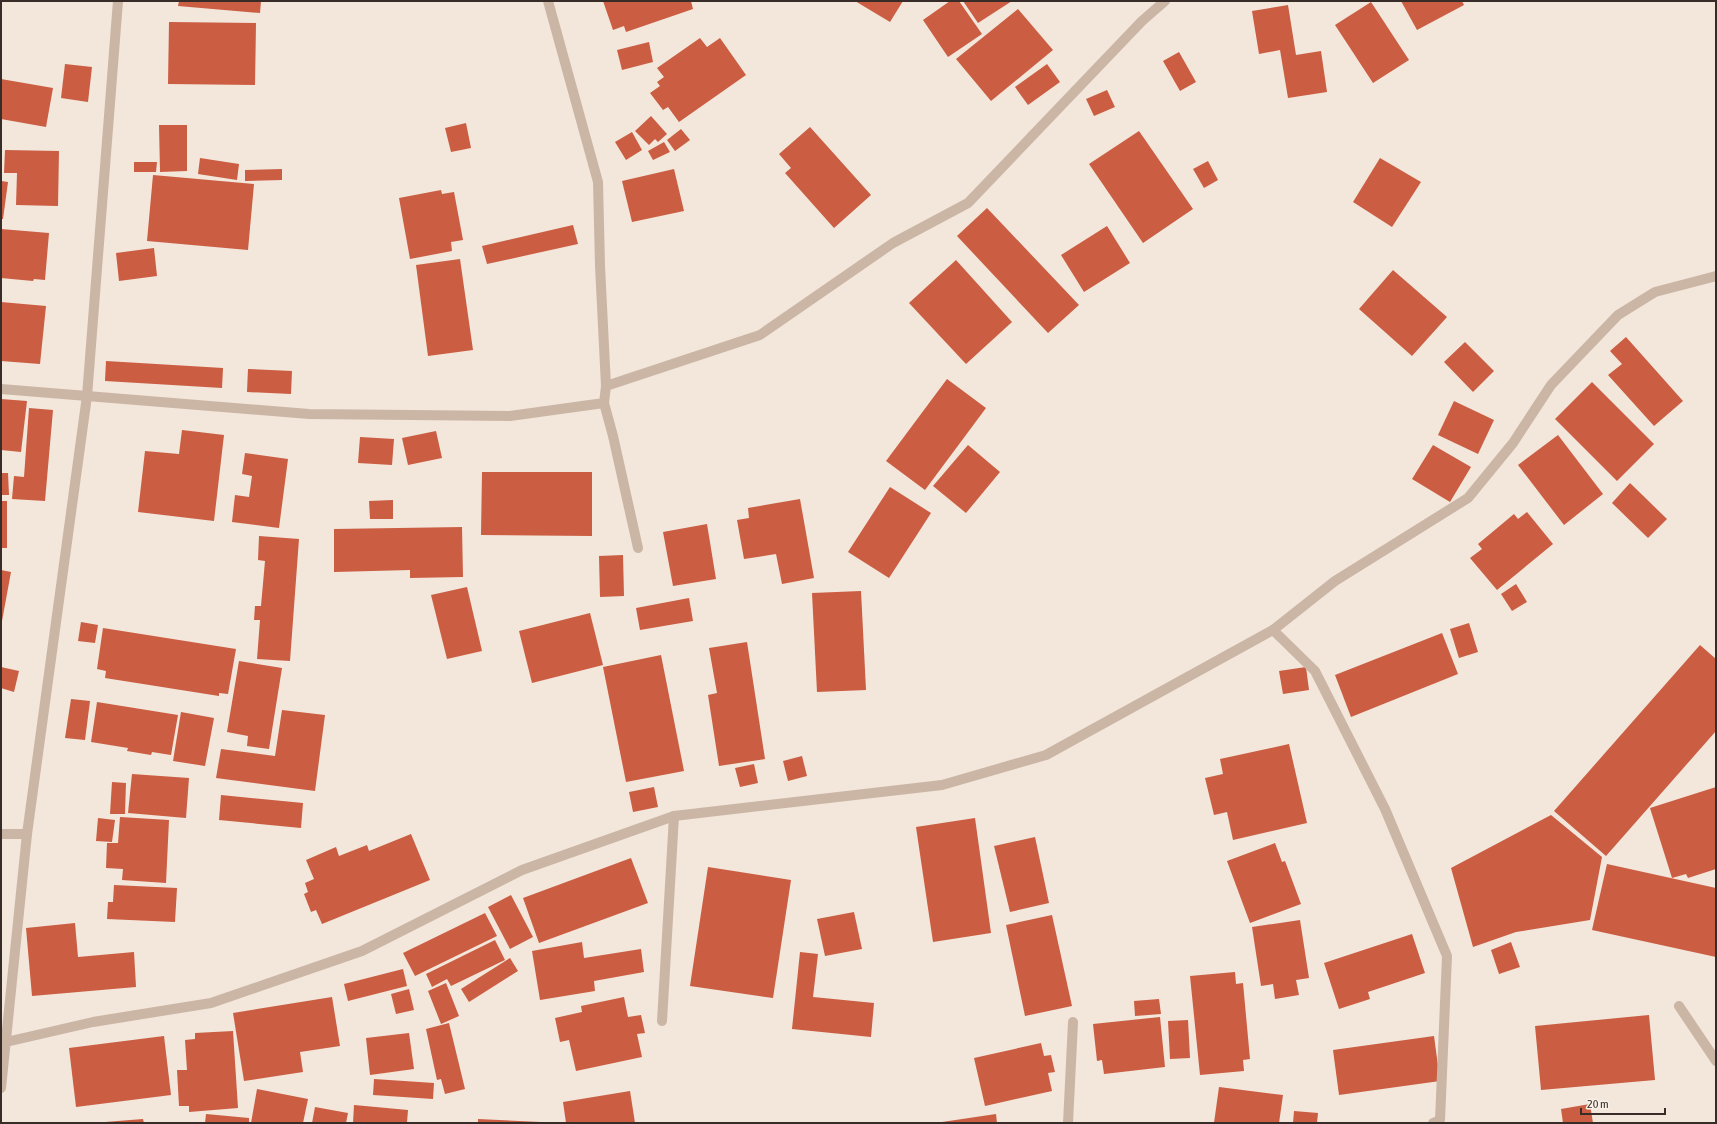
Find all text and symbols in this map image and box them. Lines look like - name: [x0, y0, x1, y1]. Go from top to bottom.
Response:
- scale bar: [1581, 1090, 1665, 1116]
- text: 20 m: [1587, 1097, 1609, 1111]

